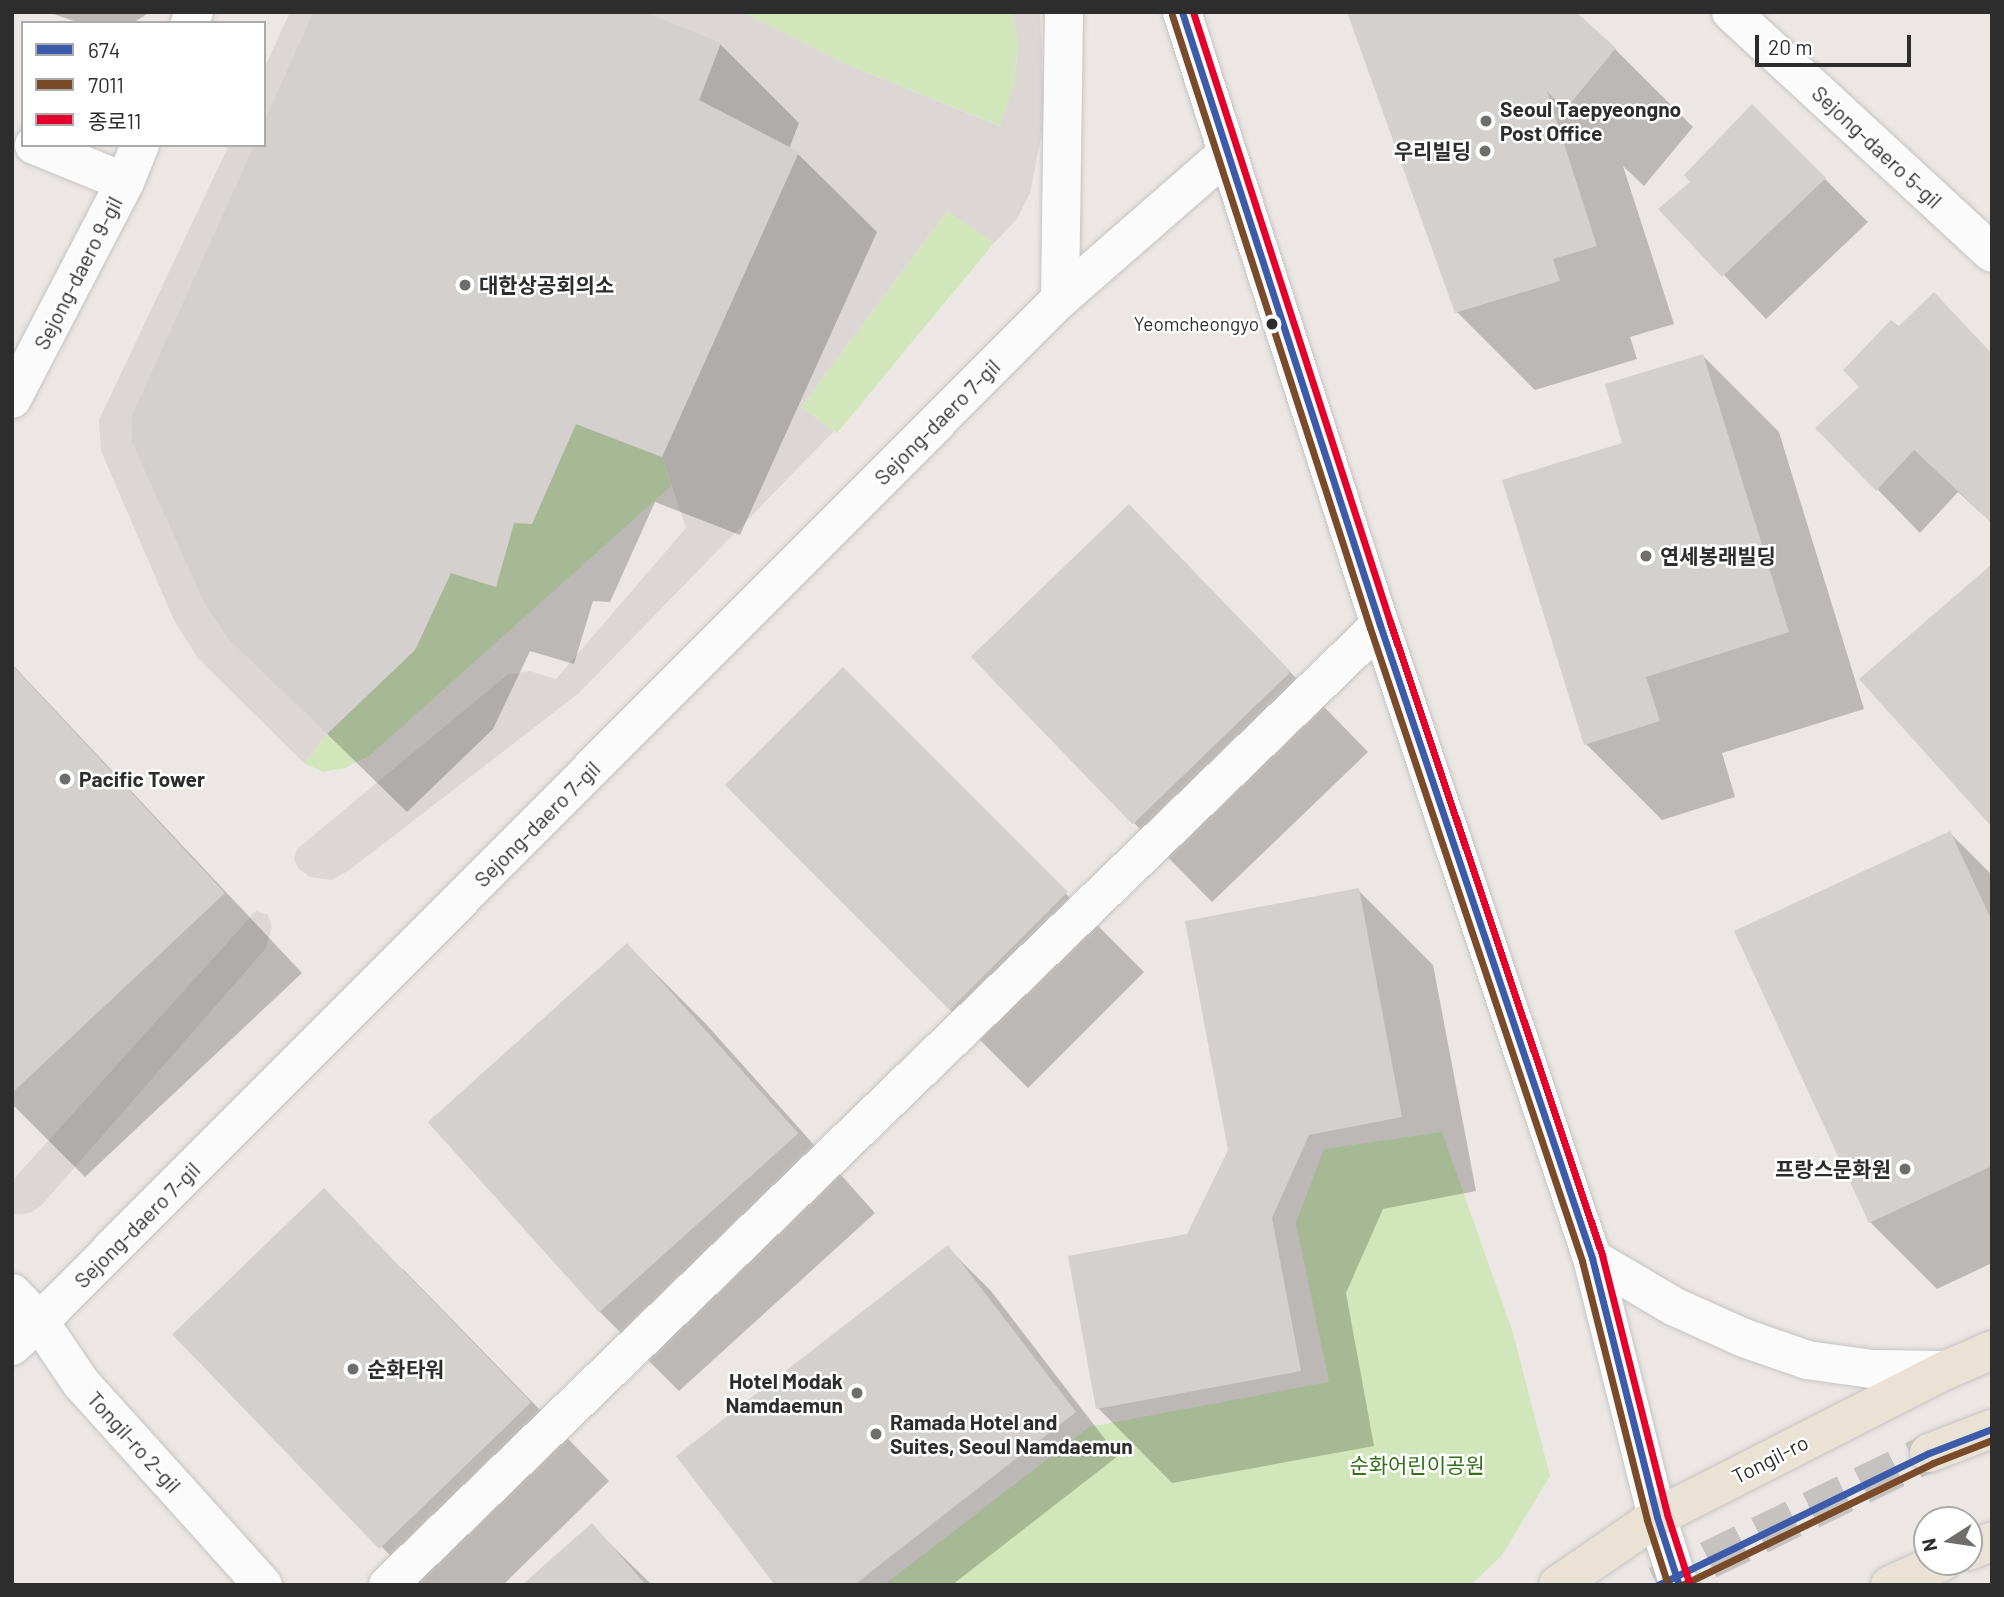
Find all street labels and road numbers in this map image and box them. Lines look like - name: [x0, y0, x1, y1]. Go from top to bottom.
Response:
- street label: Sejong-daero 5-gil: [1807, 81, 1947, 213]
- street label: Sejong-daero 9-gil: [29, 192, 127, 354]
- street label: Sejong-daero 7-gil: [869, 354, 1005, 490]
- street label: Sejong-daero 7-gil: [469, 756, 605, 892]
- street label: Sejong-daero 7-gil: [69, 1157, 205, 1293]
- street label: Tongil-ro 2-gil: [82, 1386, 186, 1498]
- street label: Tongil-ro: [1728, 1429, 1812, 1489]

